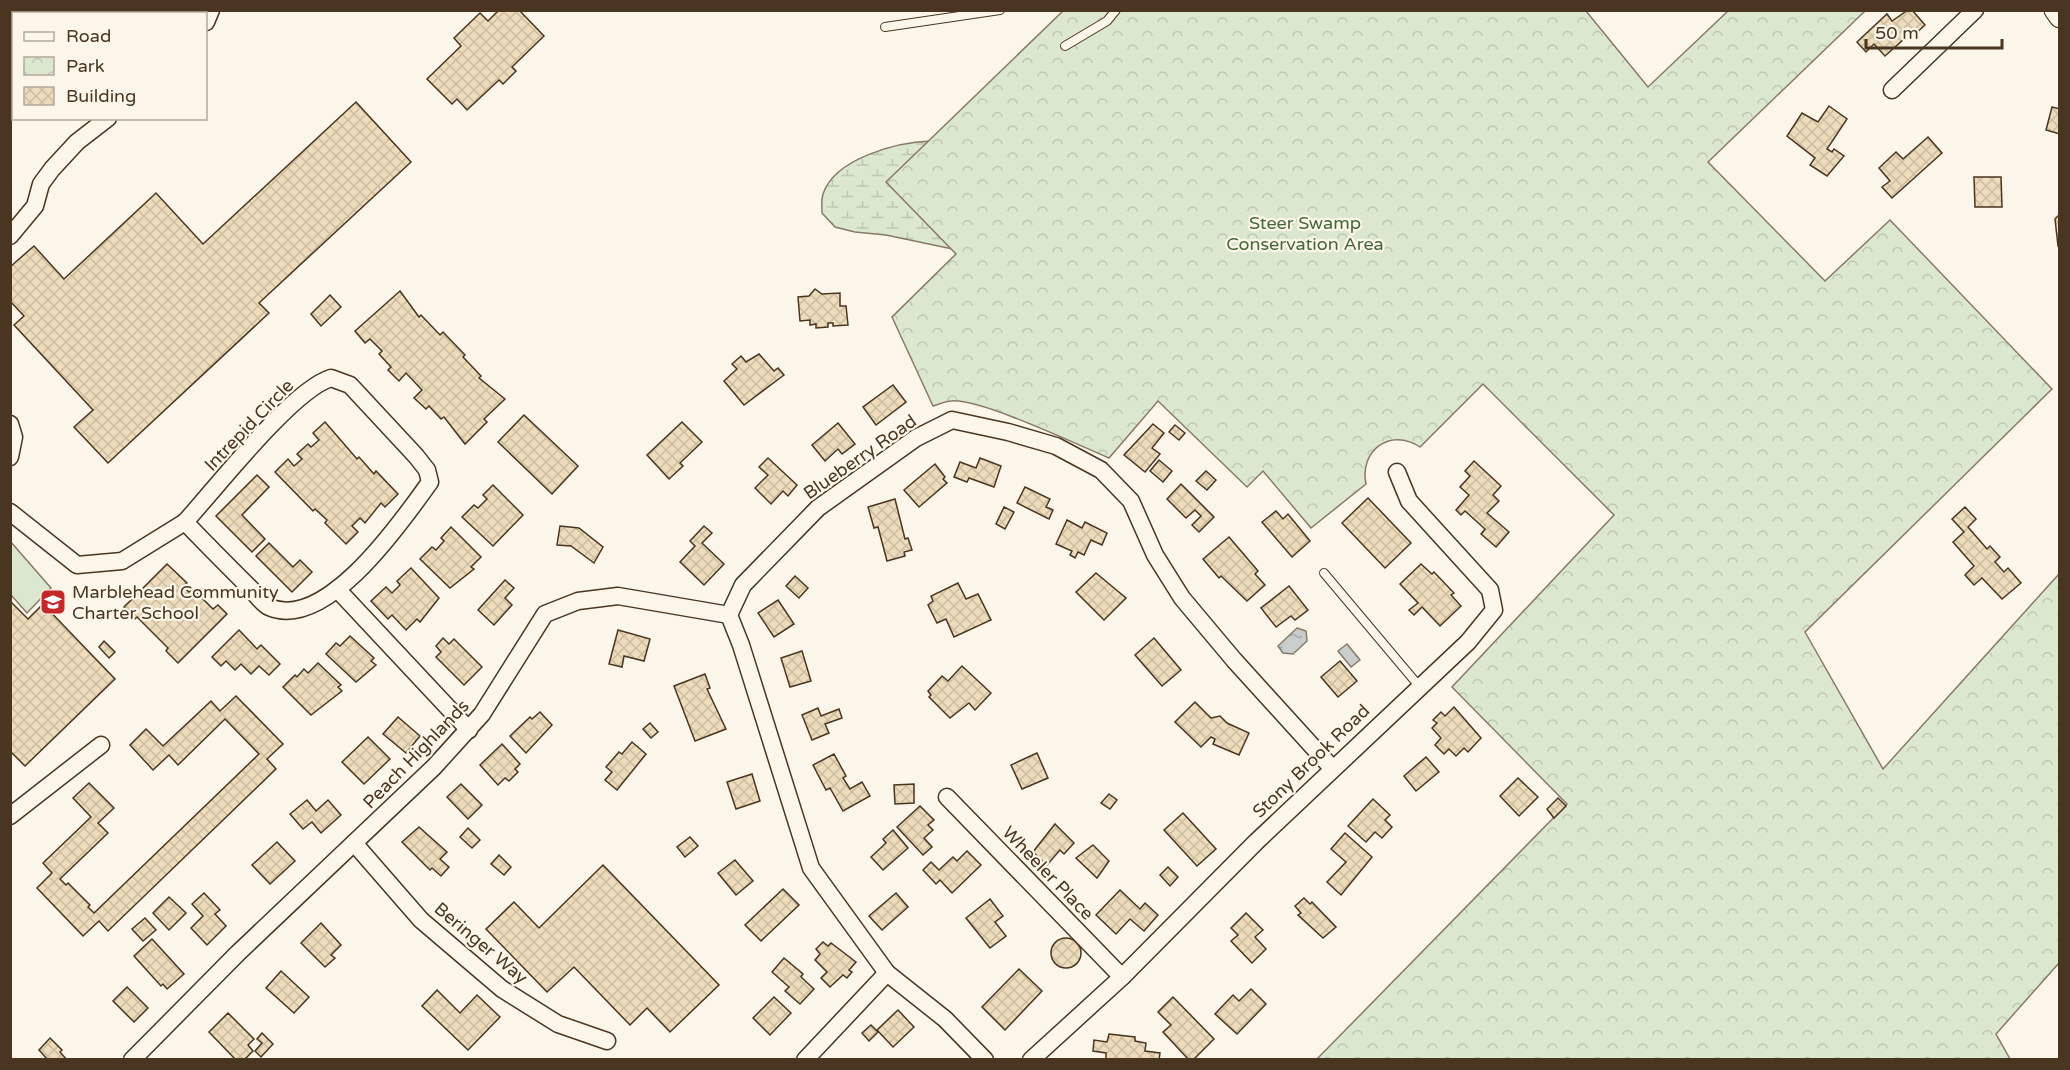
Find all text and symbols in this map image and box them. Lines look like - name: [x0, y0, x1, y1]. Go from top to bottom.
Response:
- legend: [12, 12, 207, 120]
- scale bar: [1866, 12, 2002, 50]
- text: 50 m: [1875, 22, 1919, 44]
- text: Road: [66, 25, 111, 47]
- text: Park: [66, 55, 105, 77]
- text: Building: [66, 85, 136, 107]
- park label: Steer Swamp Conservation Area: [1226, 212, 1384, 255]
- street label: Intrepid Circle: [200, 375, 298, 475]
- street label: Blueberry Road: [799, 410, 921, 504]
- place label: Marblehead Community Charter School: [72, 581, 279, 624]
- school or university icon: Marblehead Community Charter School: [38, 587, 68, 617]
- street label: Peach Highlands: [358, 695, 474, 813]
- street label: Stony Brook Road: [1248, 700, 1374, 822]
- street label: Wheeler Place: [998, 821, 1098, 925]
- street label: Beringer Way: [430, 898, 532, 989]

